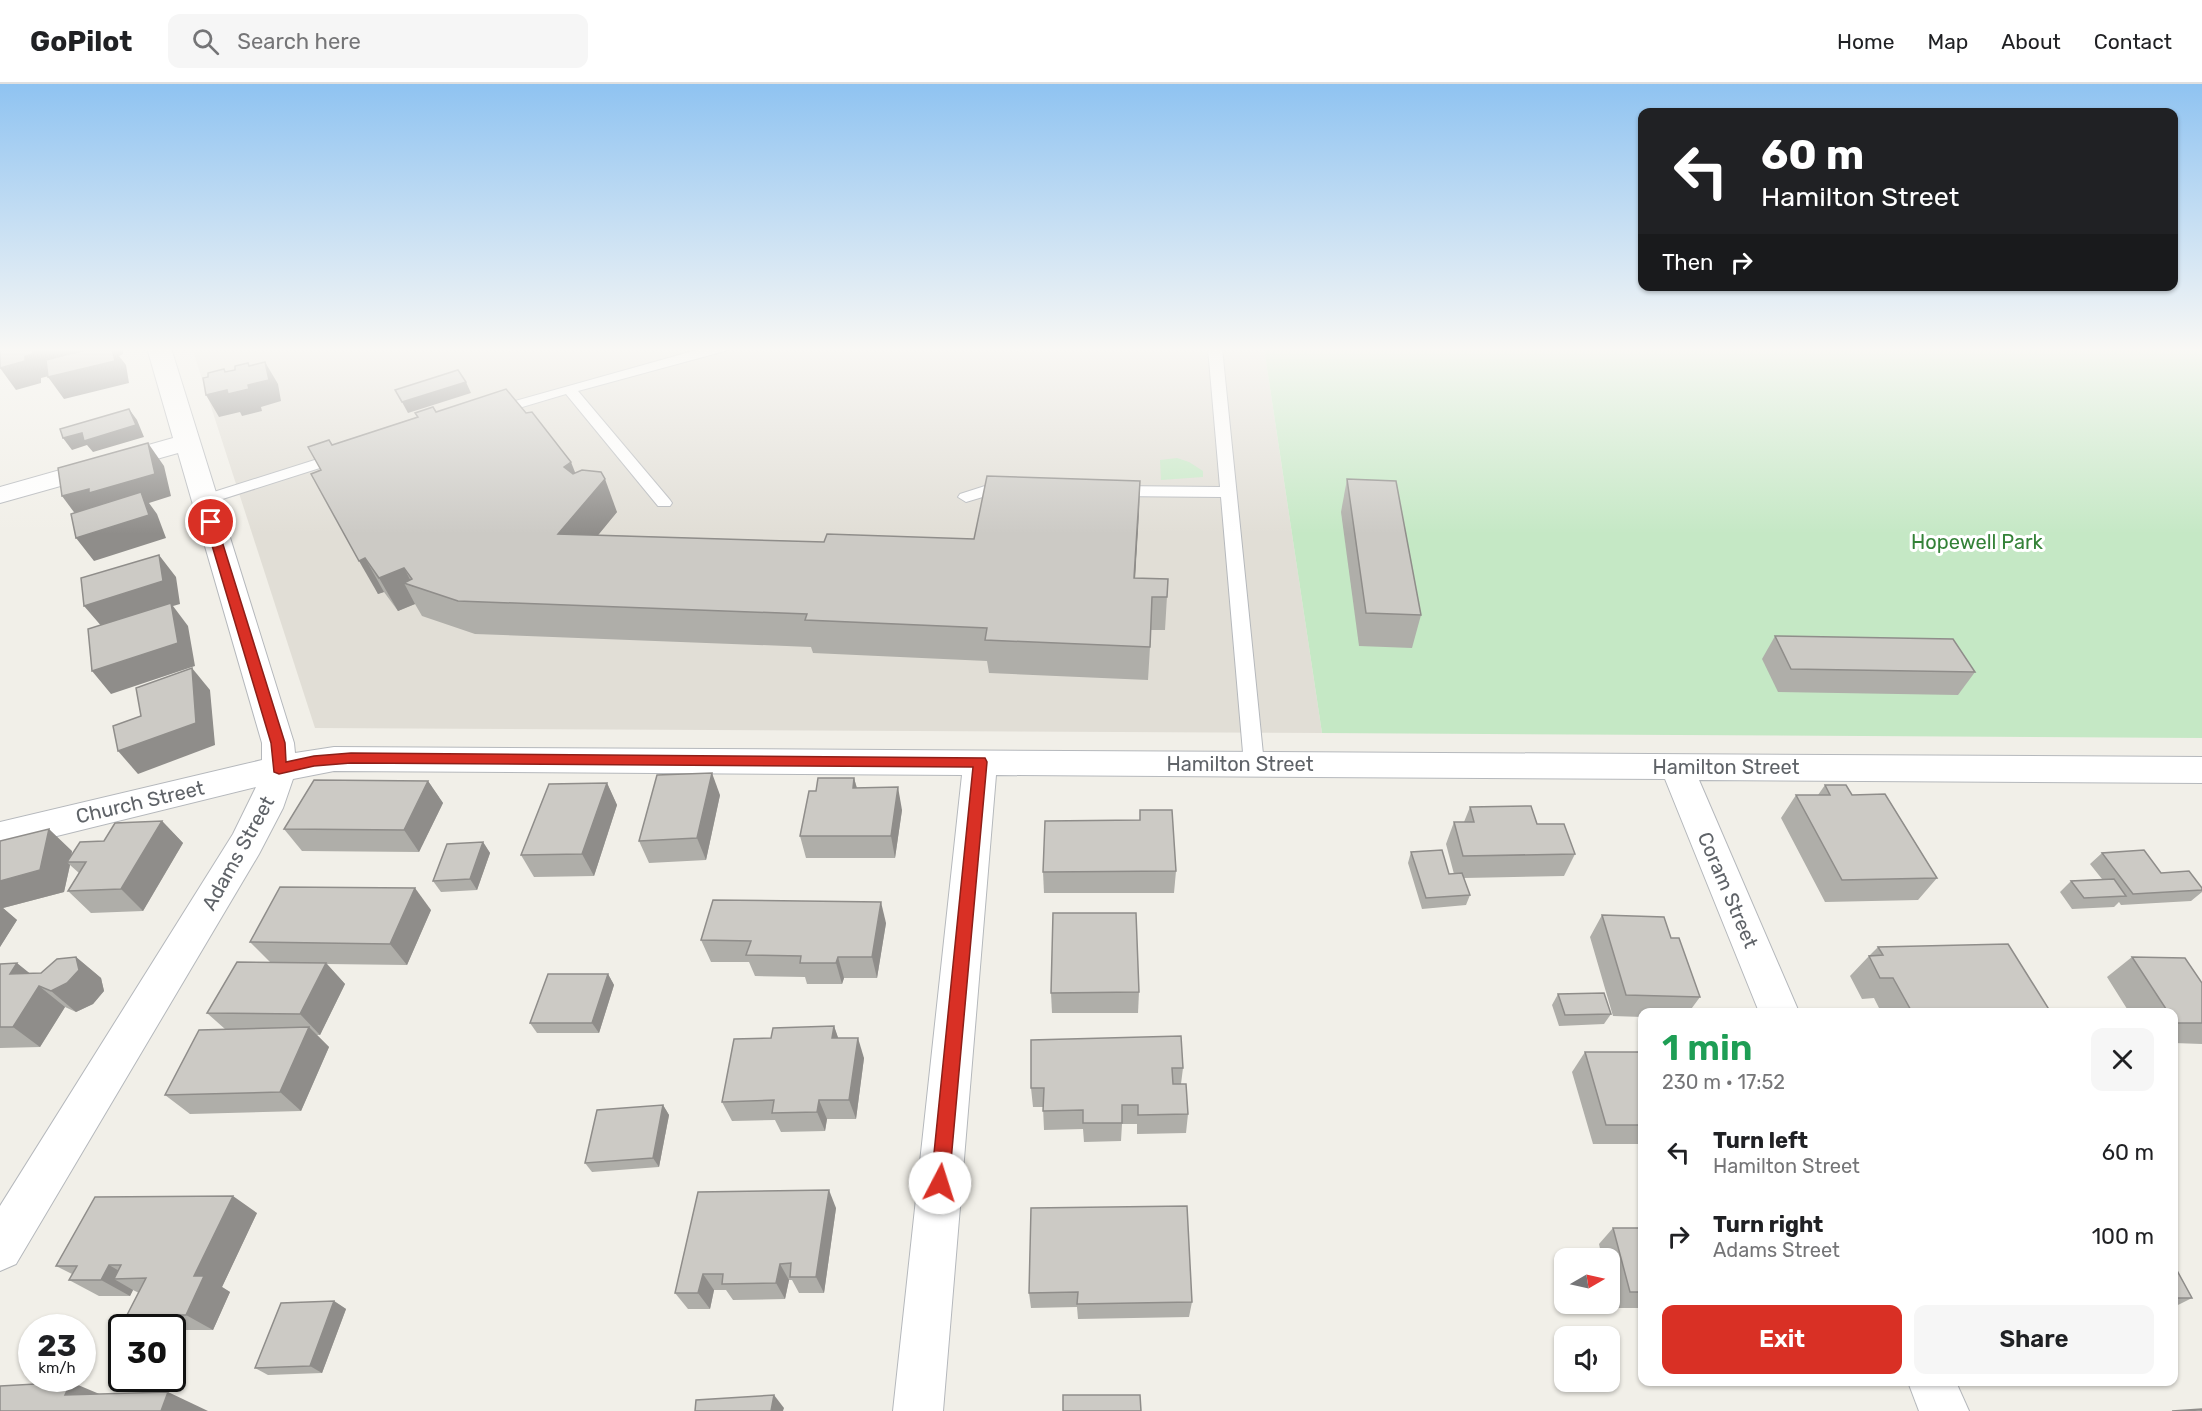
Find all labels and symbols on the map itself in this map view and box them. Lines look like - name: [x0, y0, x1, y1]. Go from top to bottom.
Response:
- pin: [185, 496, 236, 547]
- park label: Hopewell Park: [1911, 530, 2044, 554]
- street label: Hamilton Street: [1167, 752, 1314, 776]
- street label: Hamilton Street: [1653, 755, 1800, 779]
- street label: Church Street: [74, 776, 207, 828]
- street label: Adams Street: [197, 792, 279, 914]
- street label: Coram Street: [1693, 828, 1763, 952]
- position arrow: [908, 1151, 972, 1215]
- north arrow: [1554, 1248, 1620, 1314]
- speed limit sign: 30: [108, 1314, 186, 1392]

